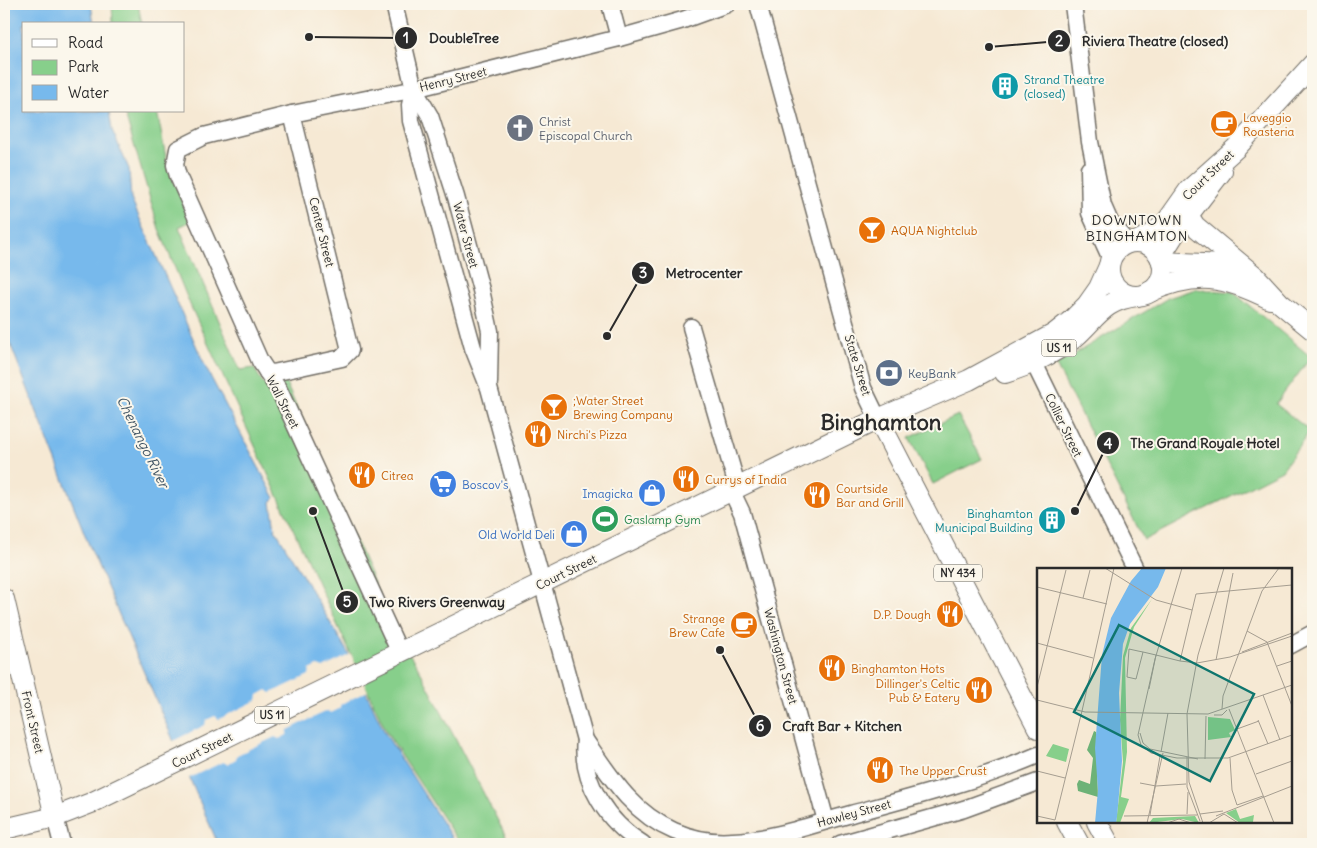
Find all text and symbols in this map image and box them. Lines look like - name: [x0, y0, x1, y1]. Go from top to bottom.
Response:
- legend: [22, 22, 185, 112]
- callout: DoubleTree: [394, 24, 509, 53]
- callout: Riviera Theatre (closed): [1047, 27, 1238, 56]
- text: 1: [403, 28, 409, 47]
- text: DoubleTree: [429, 29, 499, 47]
- text: 2: [1055, 31, 1063, 50]
- text: Riviera Theatre (closed): [1082, 32, 1228, 50]
- text: Road: [68, 33, 103, 52]
- text: Park: [68, 57, 99, 76]
- street label: Henry Street: [418, 63, 488, 95]
- building icon: Strand Theatre (closed): [990, 71, 1020, 101]
- place label: Strand Theatre (closed): [1024, 72, 1105, 101]
- text: Water: [68, 83, 109, 102]
- cafe icon: Laveggio Roasteria: [1209, 109, 1239, 139]
- place label: Laveggio Roasteria: [1243, 110, 1295, 139]
- church icon: Christ Episcopal Church: [505, 113, 535, 143]
- place label: Christ Episcopal Church: [539, 114, 633, 143]
- street label: Court Street: [1179, 147, 1237, 203]
- street label: Center Street: [306, 196, 338, 268]
- street label: Water Street: [450, 200, 482, 270]
- district label: DOWNTOWN BINGHAMTON: [1086, 211, 1188, 245]
- bar icon: AQUA Nightclub: [857, 215, 887, 245]
- place label: AQUA Nightclub: [891, 223, 978, 238]
- callout: Metrocenter: [630, 259, 752, 288]
- text: 3: [639, 263, 647, 282]
- text: Metrocenter: [665, 264, 743, 282]
- street label: State Street: [842, 333, 874, 397]
- road number: US 11: [1042, 339, 1076, 356]
- bank icon: KeyBank: [874, 358, 904, 388]
- place label: KeyBank: [908, 366, 956, 381]
- street label: Wall Street: [263, 373, 303, 431]
- street label: Collier Street: [1042, 391, 1086, 459]
- bar icon: ;Water Street Brewing Company: [539, 392, 569, 422]
- water label: Chenango River: [113, 393, 174, 493]
- place label: ;Water Street Brewing Company: [573, 393, 673, 422]
- district label: Binghamton: [820, 408, 942, 436]
- restaurant icon: Nirchi's Pizza: [523, 419, 553, 449]
- place label: Nirchi's Pizza: [557, 427, 627, 442]
- callout: The Grand Royale Hotel: [1095, 429, 1290, 458]
- text: 4: [1104, 434, 1113, 453]
- text: The Grand Royale Hotel: [1130, 434, 1280, 452]
- restaurant icon: Citrea: [347, 460, 377, 490]
- restaurant icon: Currys of India: [671, 464, 701, 494]
- place label: Citrea: [381, 468, 414, 483]
- supermarket icon: Boscov's: [428, 469, 458, 499]
- place label: Currys of India: [705, 472, 787, 487]
- place label: Boscov's: [462, 477, 508, 492]
- shop icon: Imagicka: [637, 478, 667, 508]
- restaurant icon: Courtside Bar and Grill: [802, 480, 832, 510]
- place label: Courtside Bar and Grill: [836, 481, 904, 510]
- place label: Imagicka: [582, 486, 633, 501]
- sports icon: Gaslamp Gym: [590, 504, 620, 534]
- building icon: Binghamton Municipal Building: [1037, 505, 1067, 535]
- place label: Binghamton Municipal Building: [935, 506, 1033, 535]
- place label: Gaslamp Gym: [624, 512, 701, 527]
- shop icon: Old World Deli: [559, 519, 589, 549]
- place label: Old World Deli: [478, 527, 555, 542]
- street label: Court Street: [533, 551, 599, 593]
- road number: NY 434: [934, 564, 982, 582]
- inset map: [1037, 568, 1292, 823]
- callout: Two Rivers Greenway: [334, 588, 515, 617]
- text: 5: [343, 592, 352, 611]
- text: Two Rivers Greenway: [369, 593, 505, 611]
- restaurant icon: D.P. Dough: [935, 599, 965, 629]
- street label: Washington Street: [761, 606, 801, 706]
- place label: D.P. Dough: [873, 607, 931, 622]
- cafe icon: Strange Brew Cafe: [729, 610, 759, 640]
- place label: Strange Brew Cafe: [669, 611, 725, 640]
- restaurant icon: Binghamton Hots: [817, 653, 847, 683]
- place label: Binghamton Hots: [851, 661, 945, 676]
- restaurant icon: Dillinger's Celtic Pub & Eatery: [964, 675, 994, 705]
- place label: Dillinger's Celtic Pub & Eatery: [876, 676, 960, 705]
- street label: Front Street: [19, 689, 47, 755]
- road number: US 11: [254, 706, 290, 724]
- callout: Craft Bar + Kitchen: [747, 711, 912, 740]
- text: 6: [756, 716, 765, 735]
- text: Craft Bar + Kitchen: [782, 717, 902, 735]
- street label: Court Street: [169, 729, 235, 771]
- restaurant icon: The Upper Crust: [865, 755, 895, 785]
- place label: The Upper Crust: [899, 763, 987, 778]
- street label: Hawley Street: [815, 796, 893, 830]

